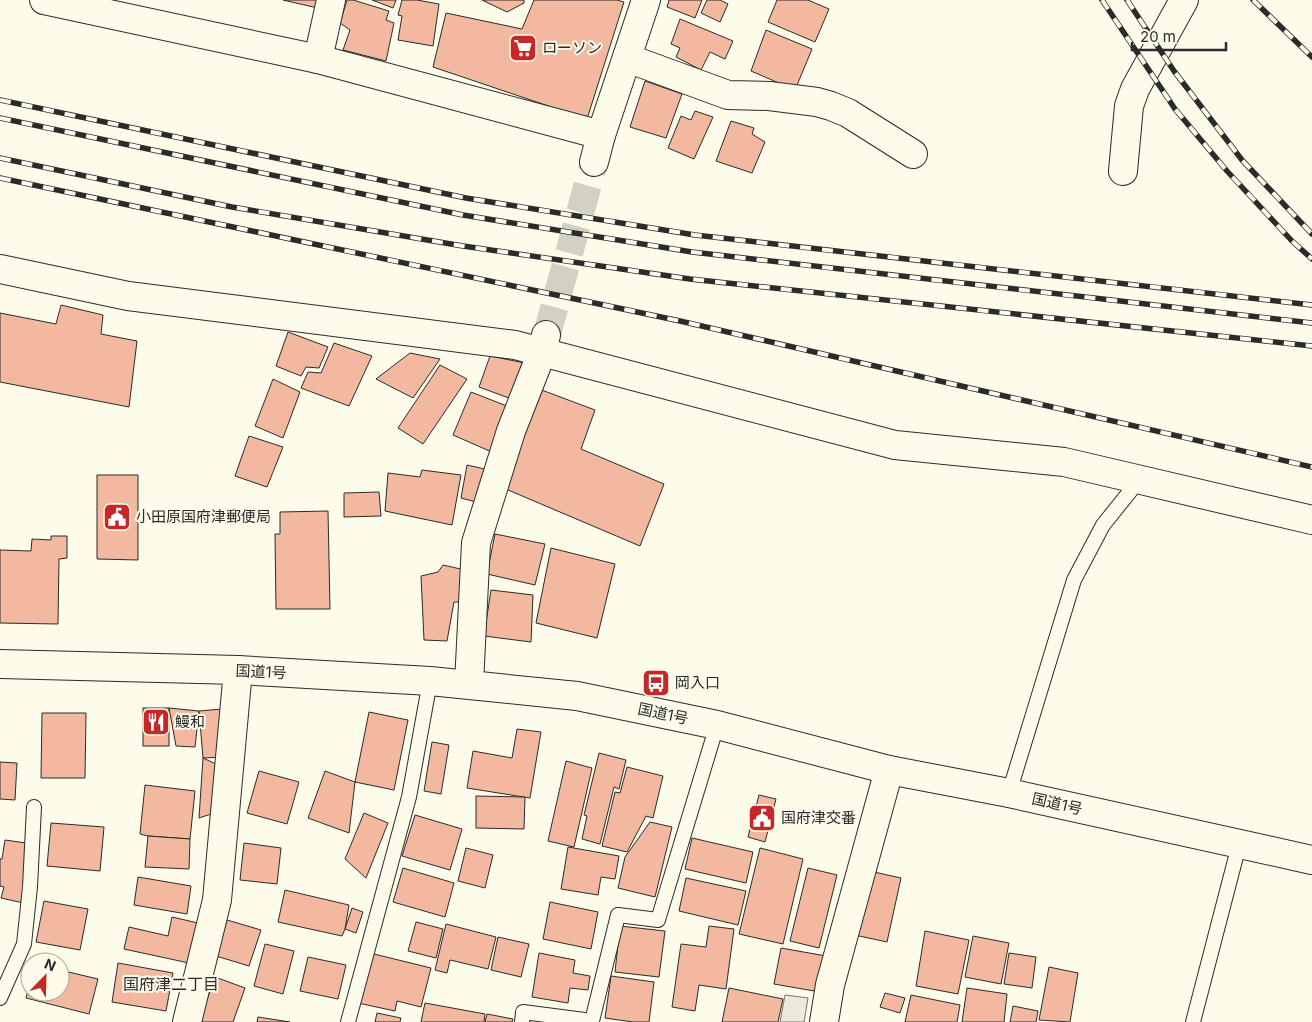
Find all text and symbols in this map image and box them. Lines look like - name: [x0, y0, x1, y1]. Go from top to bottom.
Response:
- scale bar: [1132, 20, 1226, 52]
- text: 20 m: [1140, 27, 1176, 46]
- supermarket icon: ローソン: [508, 33, 538, 63]
- place label: ローソン: [542, 38, 602, 57]
- public building icon: 小田原国府津郵便局: [102, 502, 132, 532]
- place label: 小田原国府津郵便局: [136, 507, 271, 526]
- street label: 国道1号: [235, 661, 287, 682]
- bus stop icon: 岡入口: [641, 668, 671, 698]
- place label: 岡入口: [675, 673, 720, 692]
- street label: 国道1号: [636, 699, 690, 728]
- restaurant icon: 鰻和: [141, 707, 171, 737]
- place label: 鰻和: [175, 712, 205, 731]
- street label: 国道1号: [1030, 789, 1084, 819]
- public building icon: 国府津交番: [747, 803, 777, 833]
- place label: 国府津交番: [781, 808, 856, 827]
- north arrow: [20, 952, 70, 1002]
- text: N: [42, 955, 59, 974]
- district label: 国府津二丁目: [123, 974, 219, 994]

